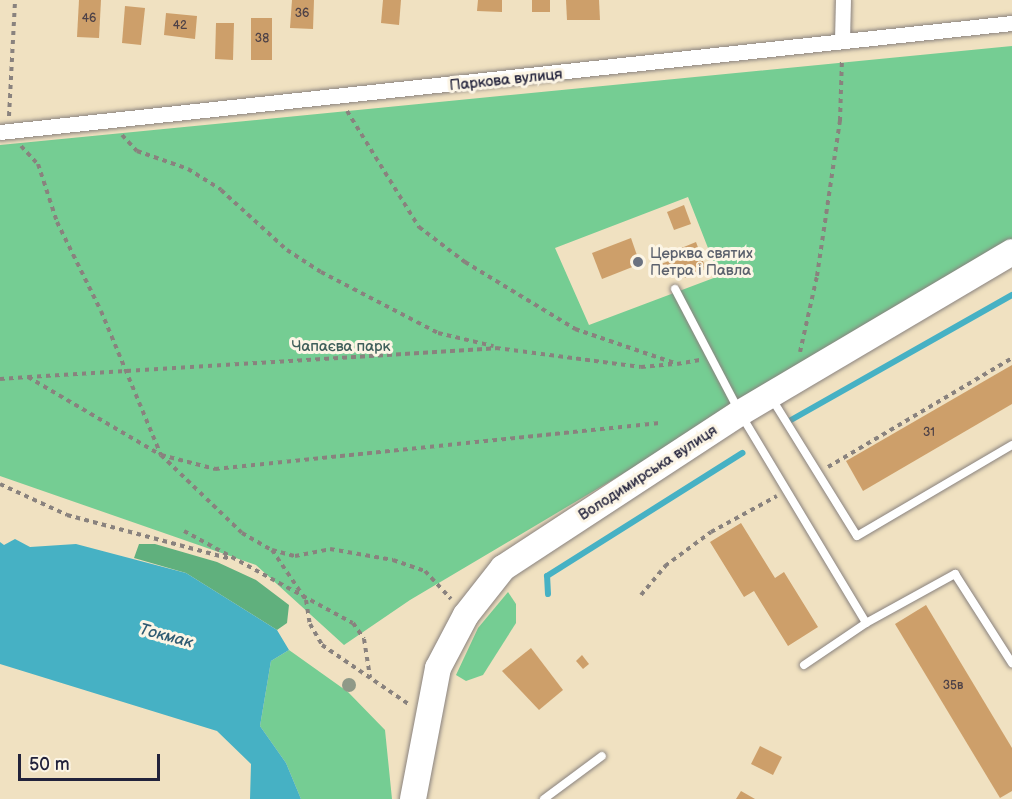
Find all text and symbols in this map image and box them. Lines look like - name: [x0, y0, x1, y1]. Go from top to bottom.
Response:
- house number: 36: [295, 7, 309, 21]
- house number: 46: [82, 12, 96, 26]
- house number: 42: [173, 19, 187, 33]
- house number: 38: [255, 32, 269, 46]
- street label: Паркова вулиця: [449, 65, 563, 95]
- place label: Церква святих Петра і Павла: [650, 244, 753, 279]
- marker: Церква святих Петра і Павла: [631, 255, 645, 269]
- park label: Чапаєва парк: [292, 338, 390, 356]
- street label: Володимирська вулиця: [575, 421, 721, 525]
- house number: 31: [923, 426, 935, 440]
- water label: Токмак: [137, 621, 195, 653]
- house number: 35в: [943, 679, 963, 693]
- scale bar: [21, 742, 164, 780]
- text: 50 m: [29, 754, 70, 775]

